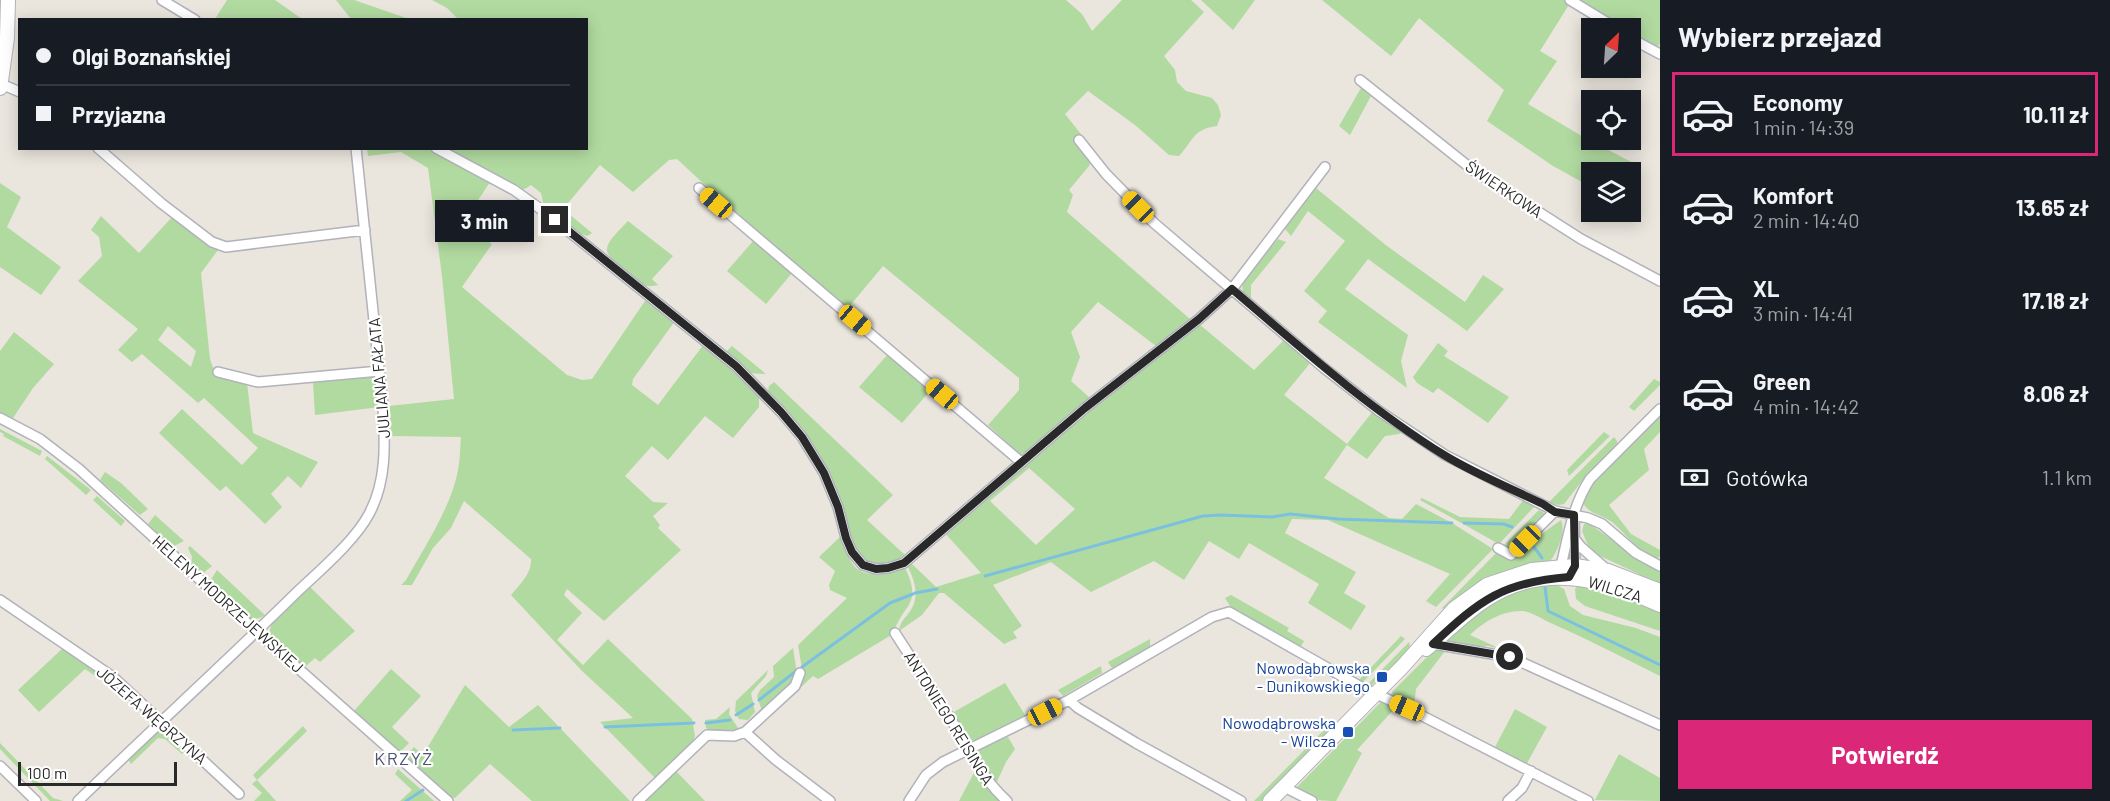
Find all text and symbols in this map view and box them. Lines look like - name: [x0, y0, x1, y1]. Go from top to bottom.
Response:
- north arrow: [1581, 18, 1641, 78]
- map controls: [1581, 18, 1641, 222]
- text: Wybierz przejazd: [1678, 20, 1882, 52]
- text: Olgi Boznańskiej: [72, 43, 231, 69]
- icon: car: [1681, 87, 1735, 141]
- text: Economy: [1753, 89, 1843, 115]
- button: locate: [1581, 90, 1641, 150]
- text: Przyjazna: [72, 101, 166, 127]
- text: 10.11 zł: [2023, 101, 2089, 127]
- text: 1 min · 14:39: [1753, 115, 1854, 139]
- street label: ŚWIERKOWA: [1462, 156, 1547, 221]
- button: layers: [1581, 162, 1641, 222]
- icon: car: [1681, 180, 1735, 234]
- text: Komfort: [1753, 182, 1834, 208]
- car: [696, 185, 736, 221]
- car: [1119, 188, 1157, 226]
- text: 13.65 zł: [2016, 194, 2089, 220]
- callout: 3 min: [435, 199, 534, 241]
- route end: [541, 206, 568, 233]
- text: 2 min · 14:40: [1753, 208, 1859, 232]
- text: 3 min: [461, 209, 508, 233]
- icon: car: [1681, 273, 1735, 327]
- text: XL: [1753, 275, 1779, 301]
- text: 17.18 zł: [2022, 287, 2089, 313]
- text: 3 min · 14:41: [1753, 301, 1853, 325]
- car: [835, 302, 875, 338]
- street label: JULIANA FAŁATA: [364, 317, 393, 439]
- icon: car: [1681, 366, 1735, 420]
- text: Green: [1753, 368, 1811, 394]
- car: [922, 376, 962, 412]
- text: 8.06 zł: [2023, 380, 2089, 406]
- text: 4 min · 14:42: [1753, 394, 1859, 418]
- icon: cash: [1678, 461, 1711, 494]
- text: Gotówka: [1726, 464, 1808, 490]
- text: 1.1 km: [2042, 465, 2092, 489]
- car: [1506, 522, 1544, 560]
- street label: HELENY MODRZEJEWSKIEJ: [149, 531, 308, 677]
- street label: WILCZA: [1586, 571, 1645, 606]
- route start: [1496, 643, 1523, 670]
- street label: ANTONIEGO REISINGA: [901, 647, 998, 788]
- place label: Nowodąbrowska - Dunikowskiego: [1256, 658, 1370, 695]
- street label: JÓZEFA WĘGRZYNA: [93, 662, 212, 768]
- marker: Nowodąbrowska - Dunikowskiego: [1375, 670, 1389, 684]
- car: [1387, 692, 1427, 724]
- car: [1025, 696, 1065, 728]
- place label: Nowodąbrowska - Wilcza: [1222, 713, 1336, 750]
- button: Potwierdź: [1678, 720, 2092, 789]
- marker: Nowodąbrowska - Wilcza: [1341, 725, 1355, 739]
- district label: KRZYŻ: [374, 747, 434, 769]
- scale bar: [18, 759, 177, 786]
- text: 100 m: [27, 763, 67, 782]

